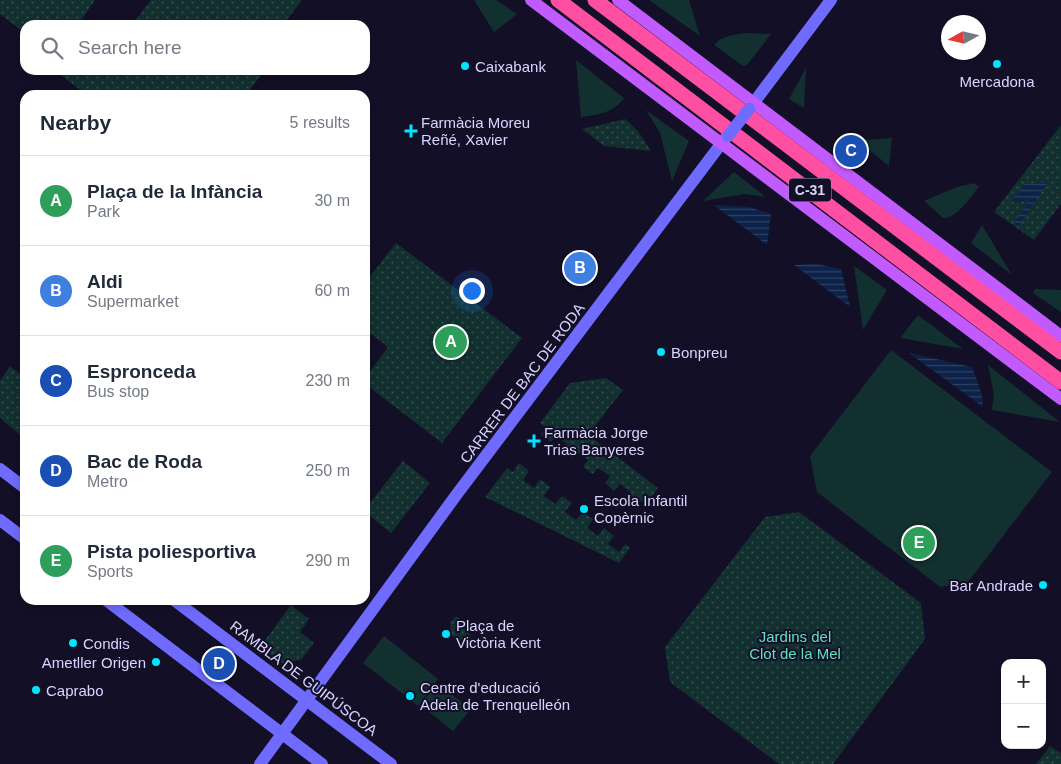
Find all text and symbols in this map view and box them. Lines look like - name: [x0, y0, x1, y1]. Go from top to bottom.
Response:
- north arrow: [941, 15, 986, 60]
- search box: [20, 20, 370, 75]
- icon: search: [38, 34, 66, 62]
- text: Search here: [78, 37, 182, 58]
- place label: Caixabank: [475, 58, 546, 75]
- marker: Mercadona: [991, 58, 1003, 70]
- marker: Caixabank: [459, 60, 471, 72]
- place label: Mercadona: [959, 73, 1035, 90]
- text: Nearby: [40, 111, 111, 134]
- text: 5 results: [290, 114, 350, 131]
- place label: Farmàcia Moreu Reñé, Xavier: [421, 114, 530, 148]
- marker: Farmàcia Moreu Reñé, Xavier: [405, 125, 417, 137]
- pin: C: [835, 132, 867, 170]
- road number: C-31: [789, 178, 831, 202]
- text: Plaça de la Infància: [87, 181, 262, 202]
- text: A: [50, 192, 62, 209]
- text: 30 m: [314, 192, 350, 209]
- text: Park: [87, 203, 120, 220]
- pin: B: [564, 249, 596, 287]
- text: Aldi: [87, 271, 123, 292]
- your location: [459, 278, 485, 304]
- text: B: [50, 282, 62, 299]
- text: 60 m: [314, 282, 350, 299]
- text: Supermarket: [87, 293, 179, 310]
- street label: CARRER DE BAC DE RODA: [456, 300, 588, 466]
- pin: A: [435, 323, 467, 361]
- place label: Bonpreu: [671, 344, 728, 361]
- marker: Bonpreu: [655, 346, 667, 358]
- text: Espronceda: [87, 361, 196, 382]
- text: C: [50, 372, 62, 389]
- text: 230 m: [306, 372, 350, 389]
- text: Bus stop: [87, 383, 149, 400]
- place label: Farmàcia Jorge Trias Banyeres: [544, 424, 648, 458]
- marker: Farmàcia Jorge Trias Banyeres: [528, 435, 540, 447]
- text: Bac de Roda: [87, 451, 202, 472]
- text: D: [50, 462, 62, 479]
- text: 250 m: [306, 462, 350, 479]
- text: Metro: [87, 473, 128, 490]
- place label: Escola Infantil Copèrnic: [594, 492, 687, 526]
- marker: Escola Infantil Copèrnic: [578, 503, 590, 515]
- pin: E: [903, 524, 935, 562]
- text: Pista poliesportiva: [87, 541, 256, 562]
- text: E: [51, 552, 61, 569]
- text: 290 m: [306, 552, 350, 569]
- text: Sports: [87, 563, 133, 580]
- place label: Bar Andrade: [950, 577, 1033, 594]
- marker: Bar Andrade: [1037, 579, 1049, 591]
- street label: RAMBLA DE GUIPÚSCOA: [227, 617, 381, 739]
- place label: Plaça de Victòria Kent: [456, 617, 542, 651]
- marker: Plaça de Victòria Kent: [440, 628, 452, 640]
- park label: Jardins del Clot de la Mel: [749, 628, 841, 662]
- place label: Condis: [83, 635, 130, 652]
- marker: Condis: [67, 637, 79, 649]
- pin: D: [203, 645, 235, 683]
- place label: Ametller Origen: [42, 654, 146, 671]
- marker: Ametller Origen: [150, 656, 162, 668]
- map controls: [1001, 659, 1046, 749]
- button: +: [1001, 659, 1046, 704]
- place label: Centre d'educació Adela de Trenquelleón: [420, 679, 570, 713]
- place label: Caprabo: [46, 682, 104, 699]
- marker: Caprabo: [30, 684, 42, 696]
- marker: Centre d'educació Adela de Trenquelleón: [404, 690, 416, 702]
- button: −: [1001, 704, 1046, 749]

